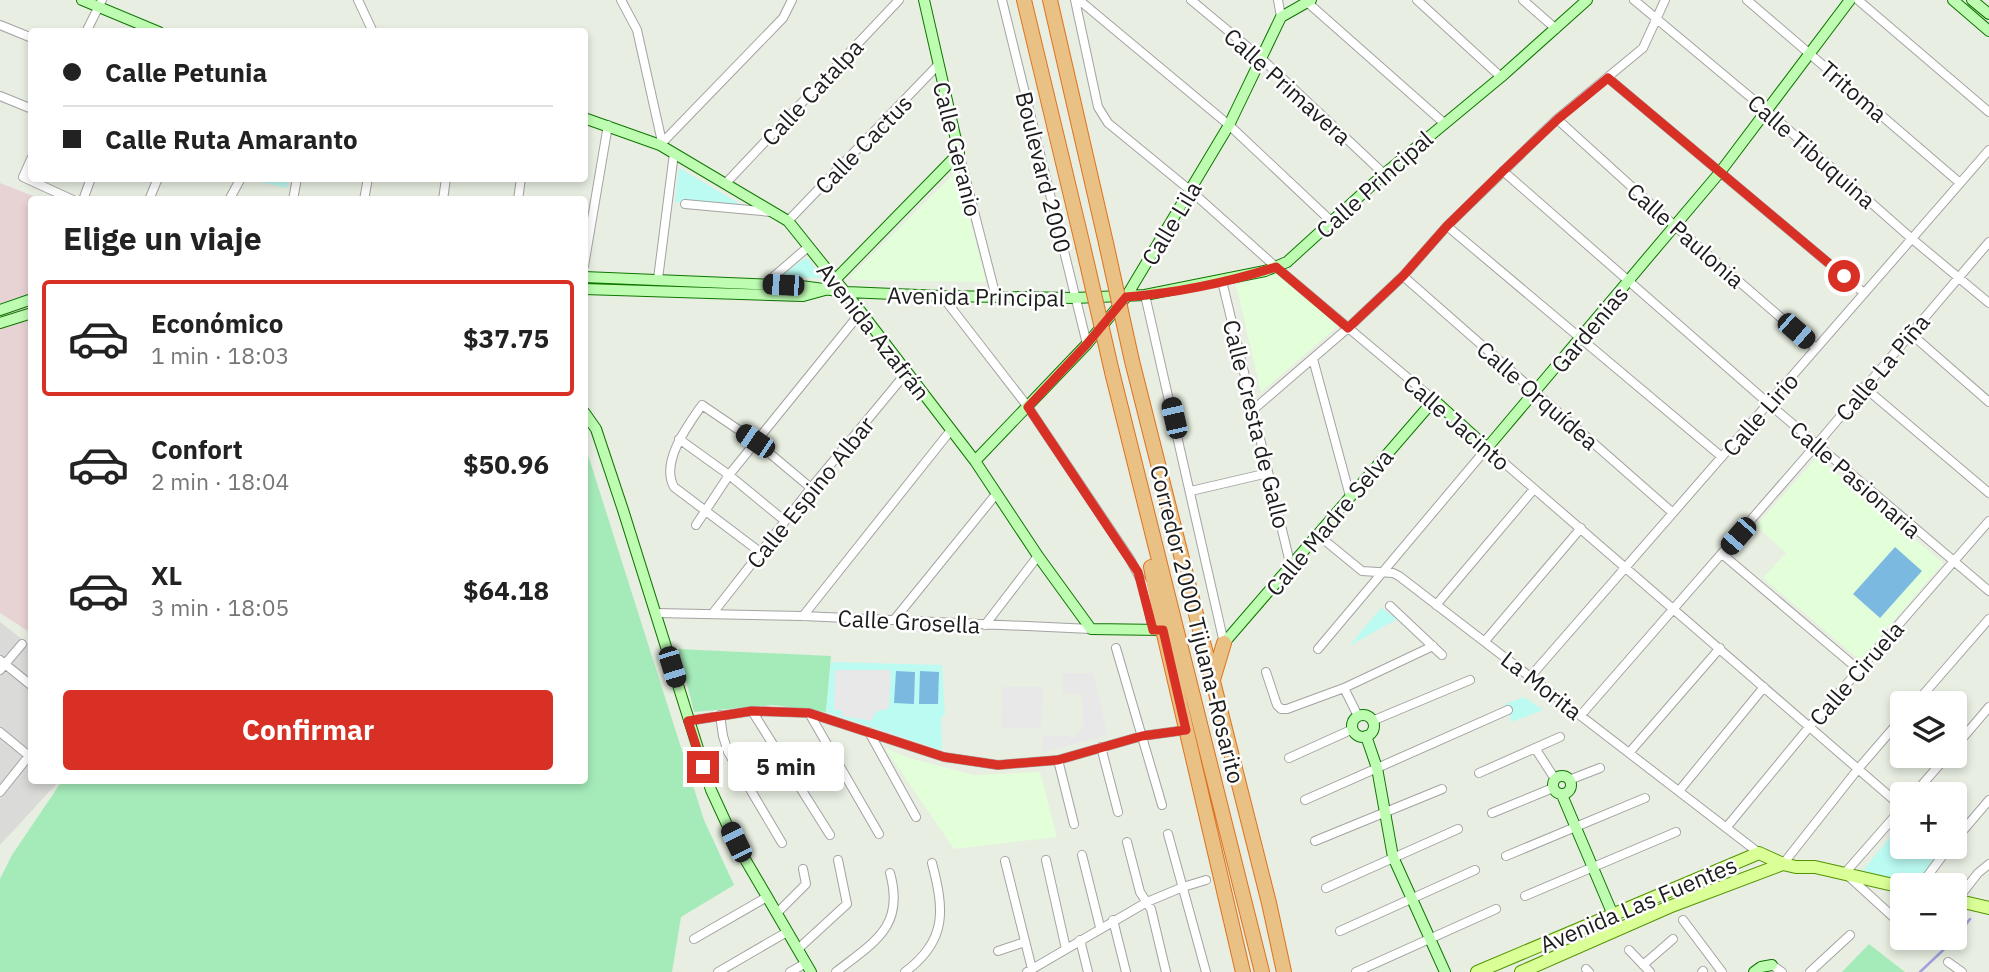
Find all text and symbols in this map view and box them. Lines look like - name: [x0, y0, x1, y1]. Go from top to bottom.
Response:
- street label: Calle Primavera: [1218, 21, 1358, 151]
- street label: Calle Catalpa: [755, 32, 869, 152]
- street label: Tritoma: [1814, 54, 1894, 128]
- text: Calle Petunia: [105, 55, 267, 89]
- street label: Calle Geranio: [927, 78, 989, 220]
- street label: Calle Tibuquina: [1742, 87, 1882, 215]
- street label: Calle Cactus: [808, 88, 918, 200]
- street label: Boulevard 2000: [1009, 88, 1079, 256]
- text: Calle Ruta Amaranto: [105, 122, 358, 156]
- street label: Calle Principal: [1309, 124, 1439, 244]
- street label: Calle Lila: [1134, 175, 1208, 271]
- street label: Calle Paulonia: [1621, 176, 1751, 294]
- text: Elige un viaje: [63, 217, 262, 259]
- street label: Avenida Azafrán: [811, 256, 937, 406]
- route start: [1828, 260, 1860, 292]
- car: [762, 273, 805, 297]
- street label: Avenida Principal: [887, 279, 1065, 313]
- street label: Gardenias: [1544, 279, 1634, 379]
- text: Económico: [151, 306, 283, 340]
- icon: car: [67, 307, 130, 370]
- street label: Calle La Piña: [1828, 307, 1936, 427]
- car: [1774, 309, 1819, 353]
- street label: Calle Cresta de Gallo: [1217, 317, 1297, 531]
- text: $37.75: [463, 321, 549, 355]
- street label: Calle Orquídea: [1471, 334, 1605, 456]
- text: 1 min · 18:03: [151, 340, 289, 370]
- street label: Calle Lirio: [1715, 366, 1805, 462]
- street label: Calle Jacinto: [1397, 367, 1517, 477]
- car: [1160, 395, 1189, 441]
- street label: Calle Espino Albar: [739, 409, 881, 574]
- street label: Calle Pasionaria: [1784, 414, 1928, 544]
- car: [732, 421, 779, 461]
- text: Confort: [151, 432, 243, 466]
- icon: car: [67, 433, 130, 496]
- street label: Calle Madre Selva: [1259, 442, 1399, 602]
- text: $50.96: [463, 447, 549, 481]
- street label: Corredor 2000 Tijuana-Rosarito: [1144, 461, 1252, 787]
- text: 2 min · 18:04: [151, 466, 289, 496]
- car: [1717, 513, 1760, 559]
- text: XL: [151, 558, 182, 592]
- icon: car: [67, 559, 130, 622]
- text: $64.18: [463, 573, 549, 607]
- text: 3 min · 18:05: [151, 592, 289, 622]
- street label: Calle Grosella: [837, 602, 981, 640]
- street label: Calle Ciruela: [1802, 614, 1910, 732]
- car: [656, 644, 689, 690]
- street label: La Morita: [1495, 644, 1589, 726]
- button: Confirmar: [63, 690, 553, 770]
- map controls: [1890, 691, 1967, 950]
- button: layers: [1890, 691, 1967, 768]
- callout: 5 min: [728, 742, 843, 792]
- route end: [687, 751, 719, 783]
- text: 5 min: [756, 751, 816, 781]
- button: +: [1890, 782, 1967, 859]
- car: [718, 819, 755, 865]
- street label: Avenida Las Fuentes: [1535, 849, 1741, 959]
- button: −: [1890, 873, 1967, 950]

